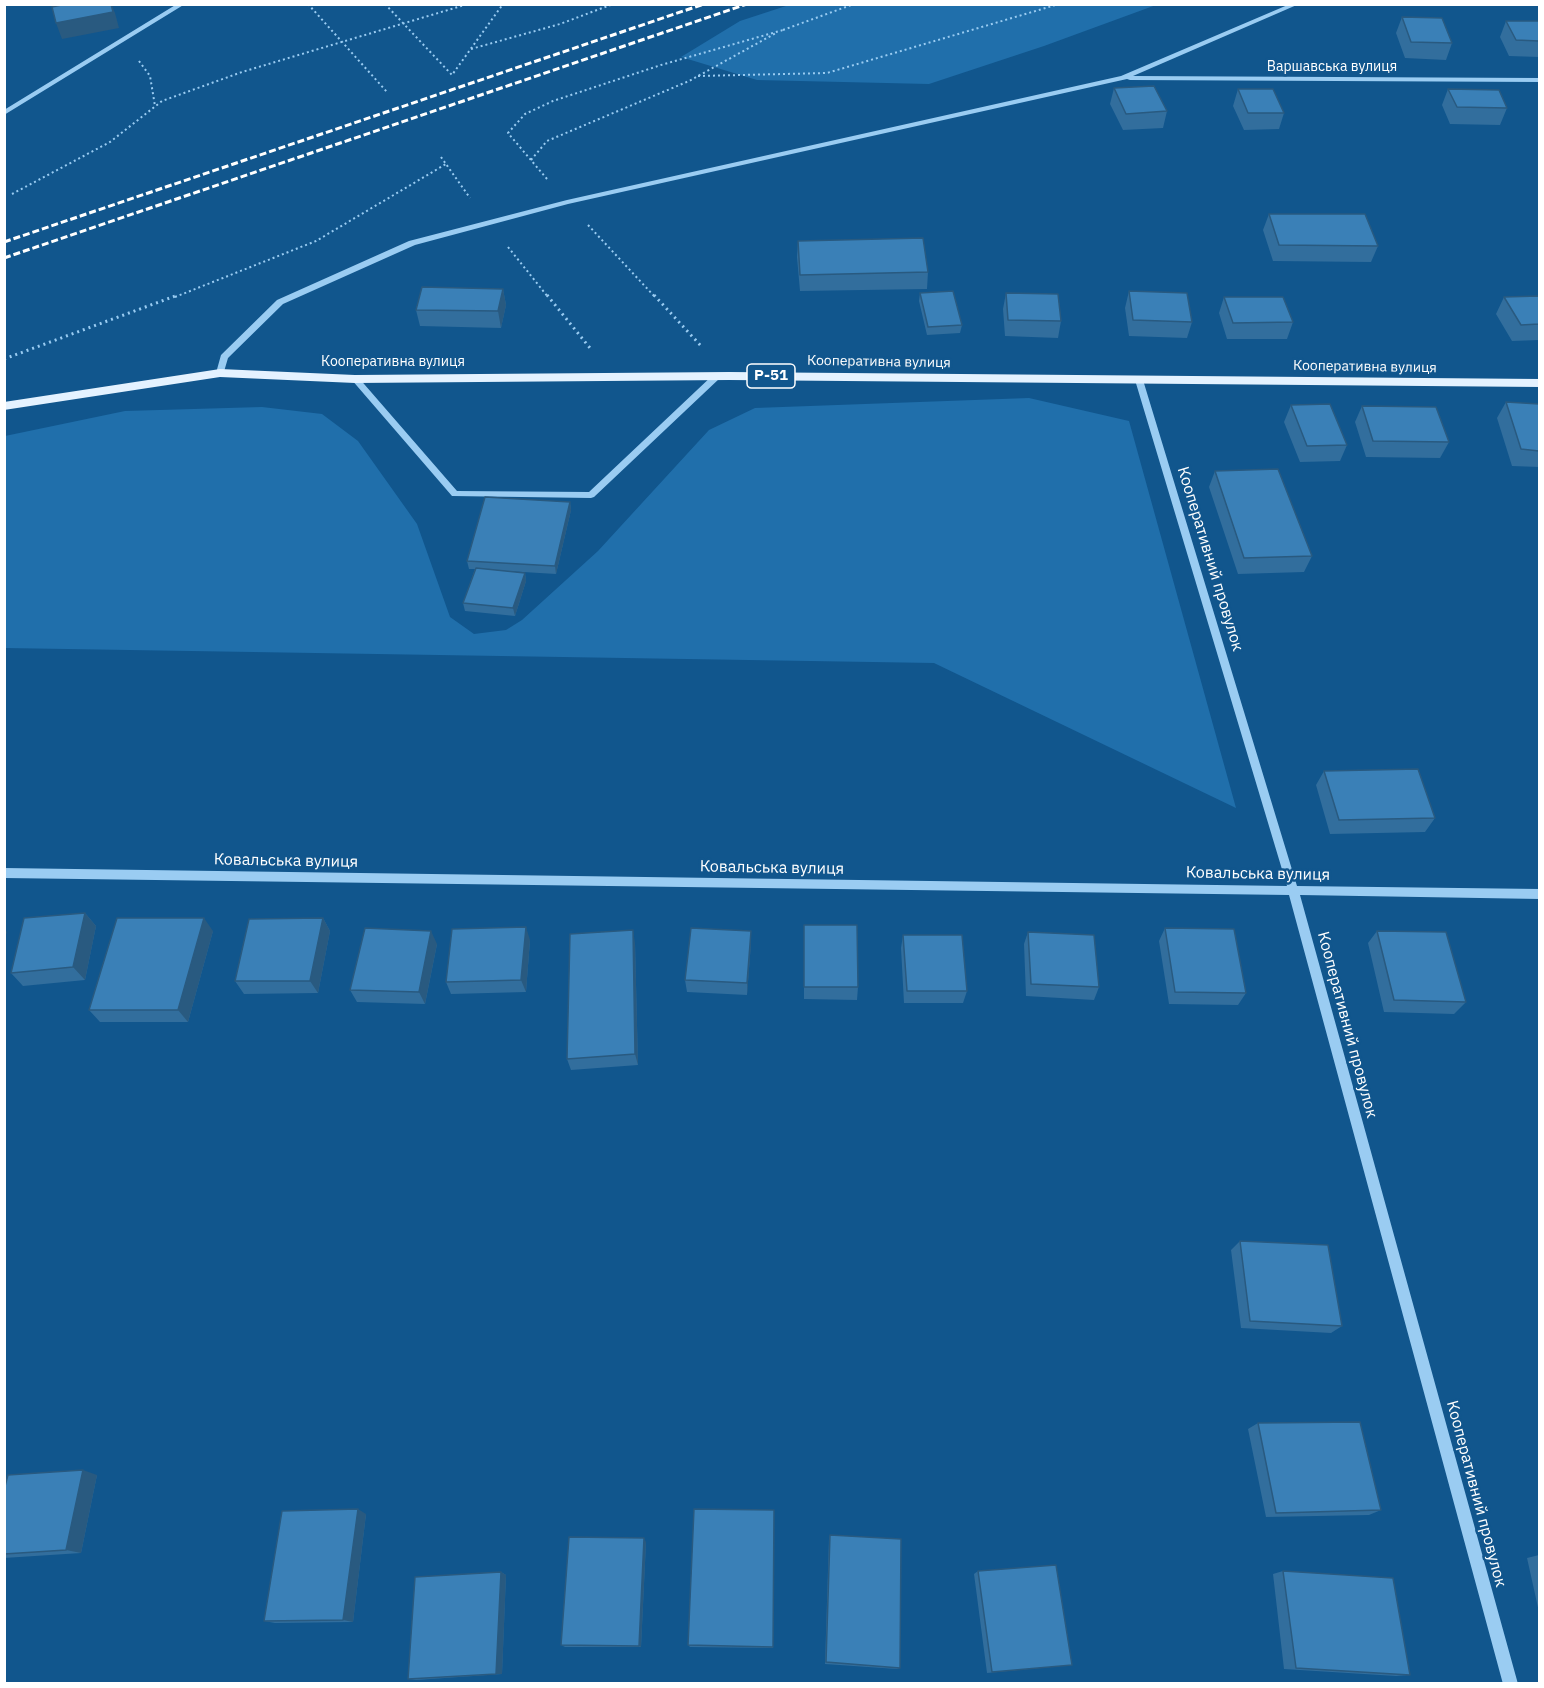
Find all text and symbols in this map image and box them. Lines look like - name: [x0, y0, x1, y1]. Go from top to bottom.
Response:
- street label: Варшавська вулиця: [1267, 59, 1397, 75]
- street label: Кооперативна вулиця: [807, 352, 951, 372]
- street label: Кооперативна вулиця: [321, 354, 465, 370]
- street label: Кооперативна вулиця: [1293, 357, 1437, 377]
- road number: Р-51: [747, 364, 795, 388]
- street label: Кооперативний провулок: [1173, 464, 1247, 654]
- street label: Ковальська вулиця: [214, 850, 358, 872]
- street label: Ковальська вулиця: [700, 857, 844, 879]
- street label: Ковальська вулиця: [1186, 863, 1330, 885]
- street label: Кооперативний провулок: [1313, 930, 1381, 1120]
- street label: Кооперативний провулок: [1442, 1399, 1510, 1589]

